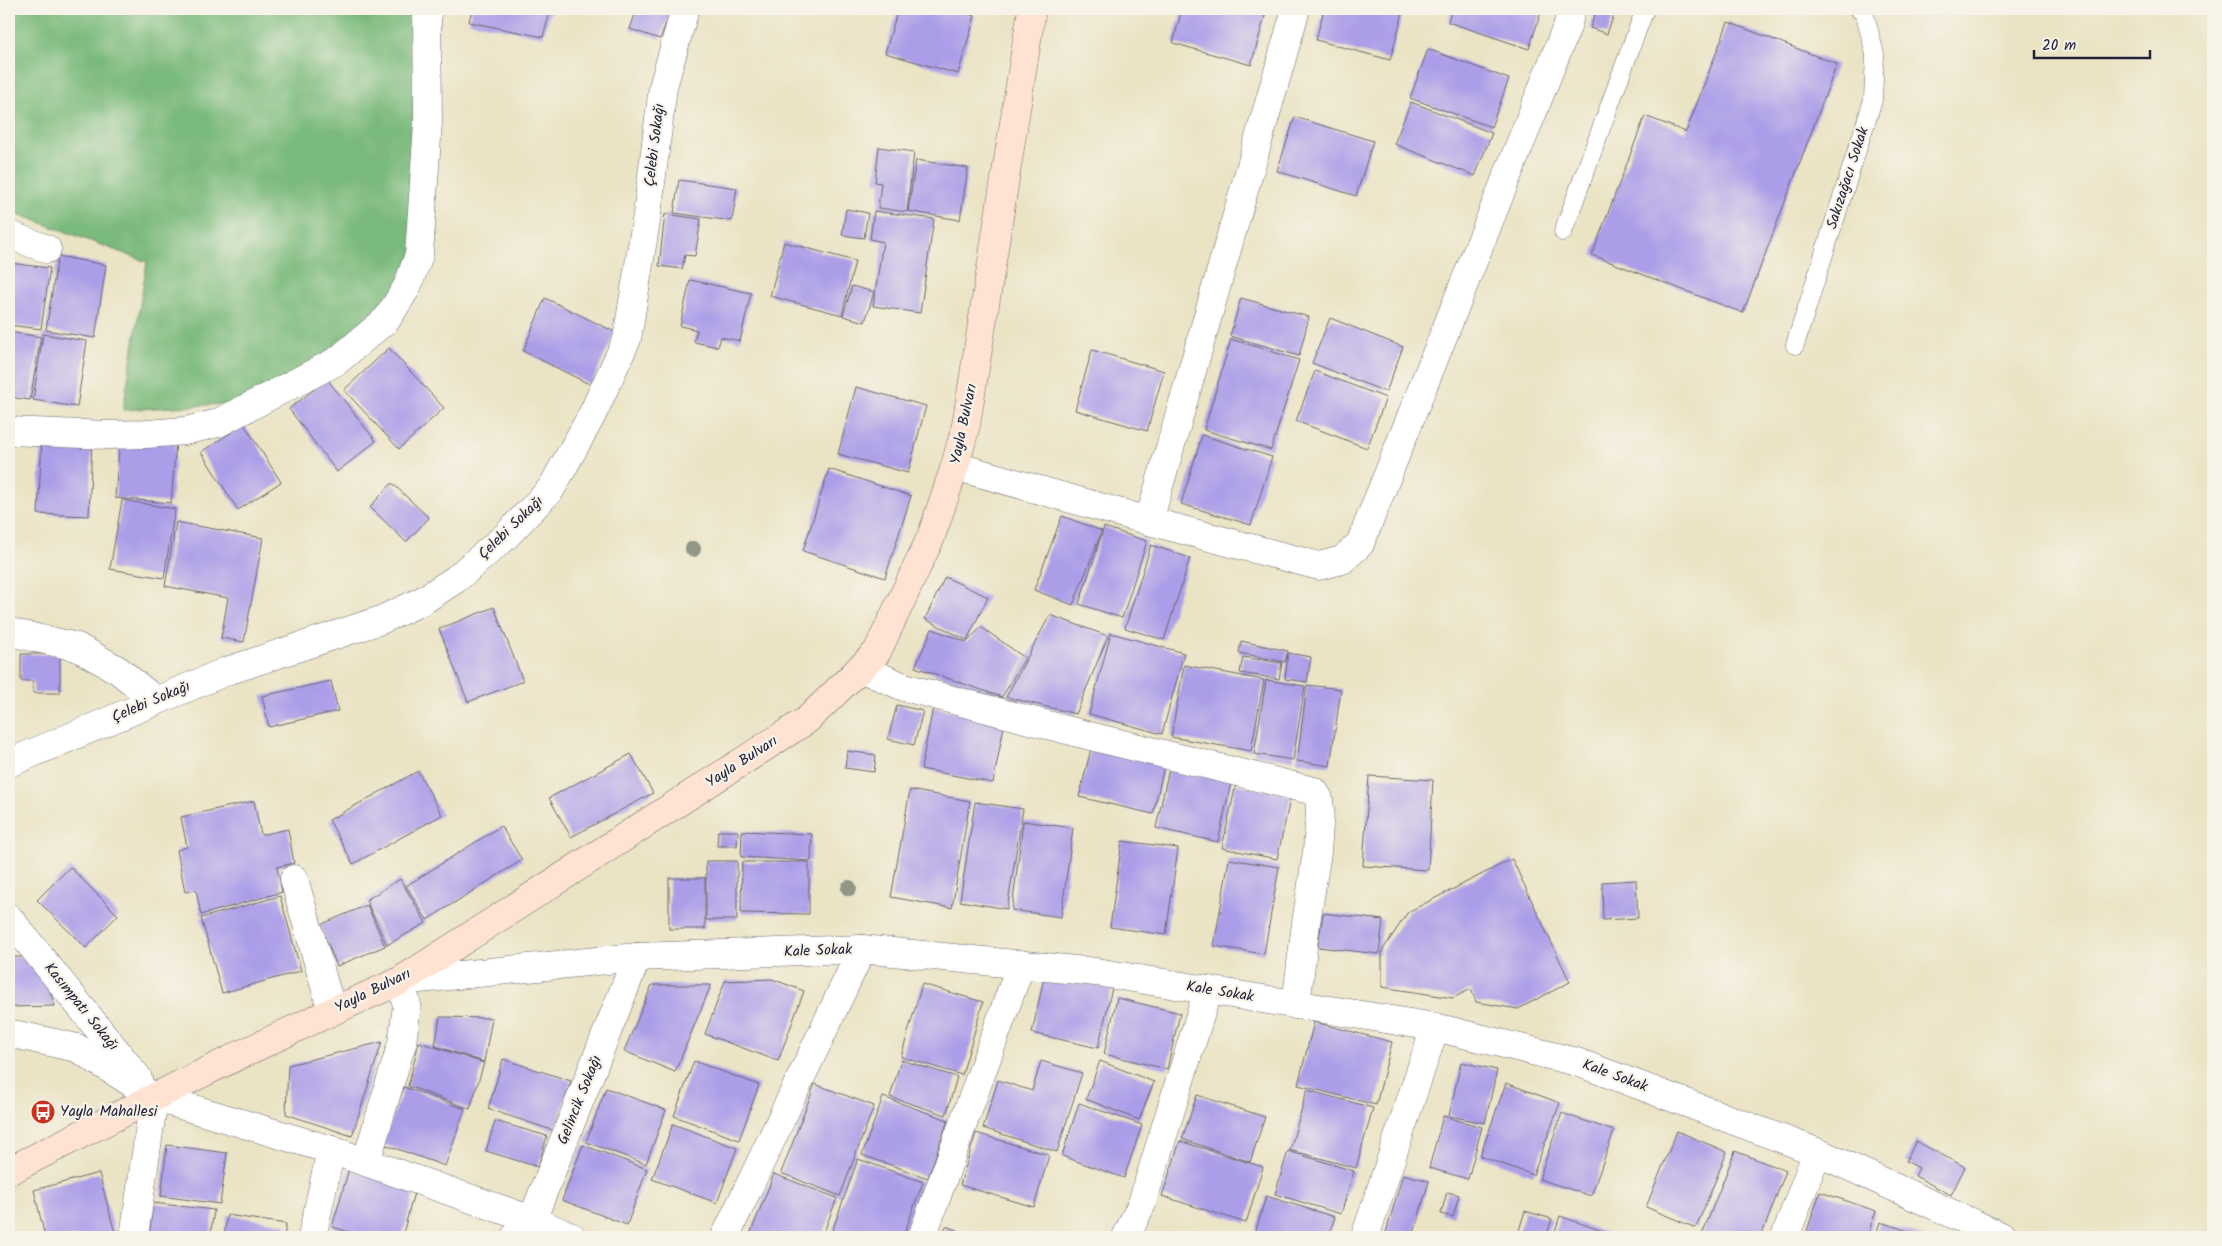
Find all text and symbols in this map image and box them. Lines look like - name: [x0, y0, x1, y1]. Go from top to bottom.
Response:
- scale bar: [2034, 28, 2151, 60]
- text: 20 m: [2042, 34, 2076, 58]
- street label: Çelebi Sokağı: [638, 102, 672, 188]
- street label: Sakızağacı Sokak: [1820, 123, 1876, 232]
- street label: Yayla Bulvarı: [944, 381, 984, 467]
- street label: Çelebi Sokağı: [473, 490, 549, 566]
- street label: Çelebi Sokağı: [108, 675, 194, 729]
- street label: Yayla Bulvarı: [701, 730, 783, 794]
- street label: Kale Sokak: [783, 938, 853, 964]
- street label: Kasımpatı Sokağı: [38, 958, 124, 1057]
- street label: Yayla Bulvarı: [331, 962, 415, 1020]
- street label: Kale Sokak: [1184, 975, 1257, 1009]
- street label: Gelincik Sokağı: [551, 1052, 609, 1148]
- street label: Kale Sokak: [1579, 1053, 1652, 1099]
- bus stop icon: Yayla Mahallesi: [30, 1099, 56, 1125]
- place label: Yayla Mahallesi: [60, 1100, 159, 1124]

